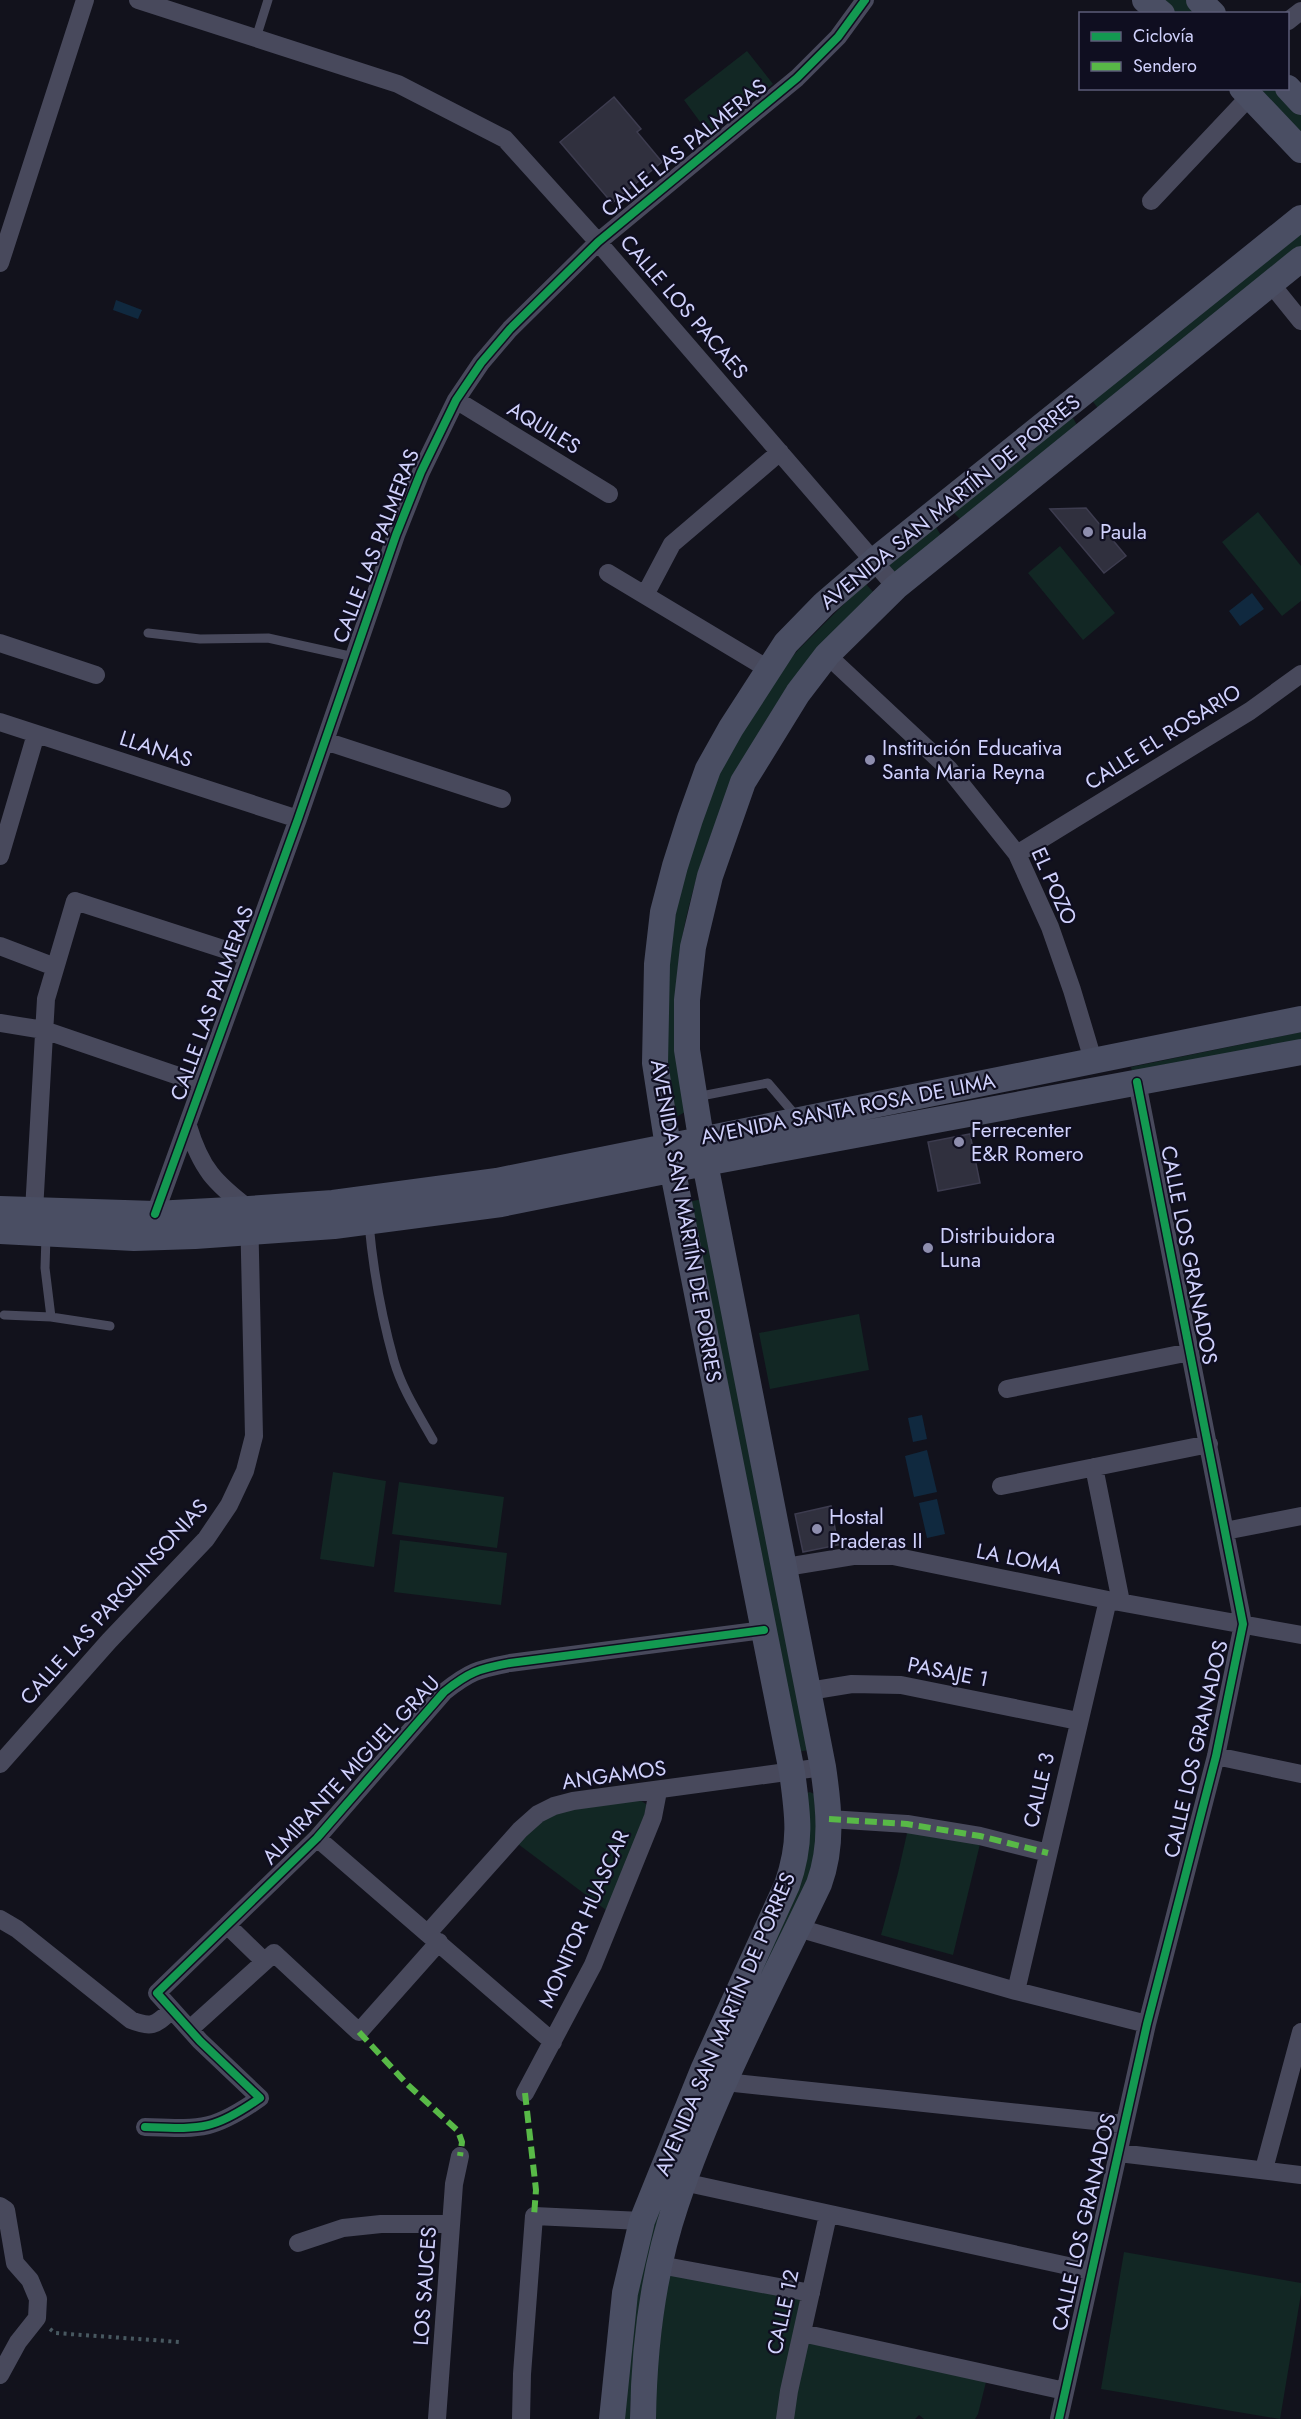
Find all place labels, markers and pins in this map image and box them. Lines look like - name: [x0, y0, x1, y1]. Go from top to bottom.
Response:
- place label: Paula: [1100, 517, 1147, 547]
- marker: Paula: [1081, 525, 1095, 539]
- place label: Institución Educativa Santa Maria Reyna: [882, 733, 1062, 787]
- marker: Institución Educativa Santa Maria Reyna: [863, 753, 877, 767]
- place label: Ferrecenter E&R Romero: [971, 1115, 1084, 1169]
- marker: Ferrecenter E&R Romero: [952, 1135, 966, 1149]
- place label: Distribuidora Luna: [940, 1221, 1055, 1275]
- marker: Distribuidora Luna: [921, 1241, 935, 1255]
- place label: Hostal Praderas II: [829, 1502, 923, 1556]
- marker: Hostal Praderas II: [810, 1522, 824, 1536]

